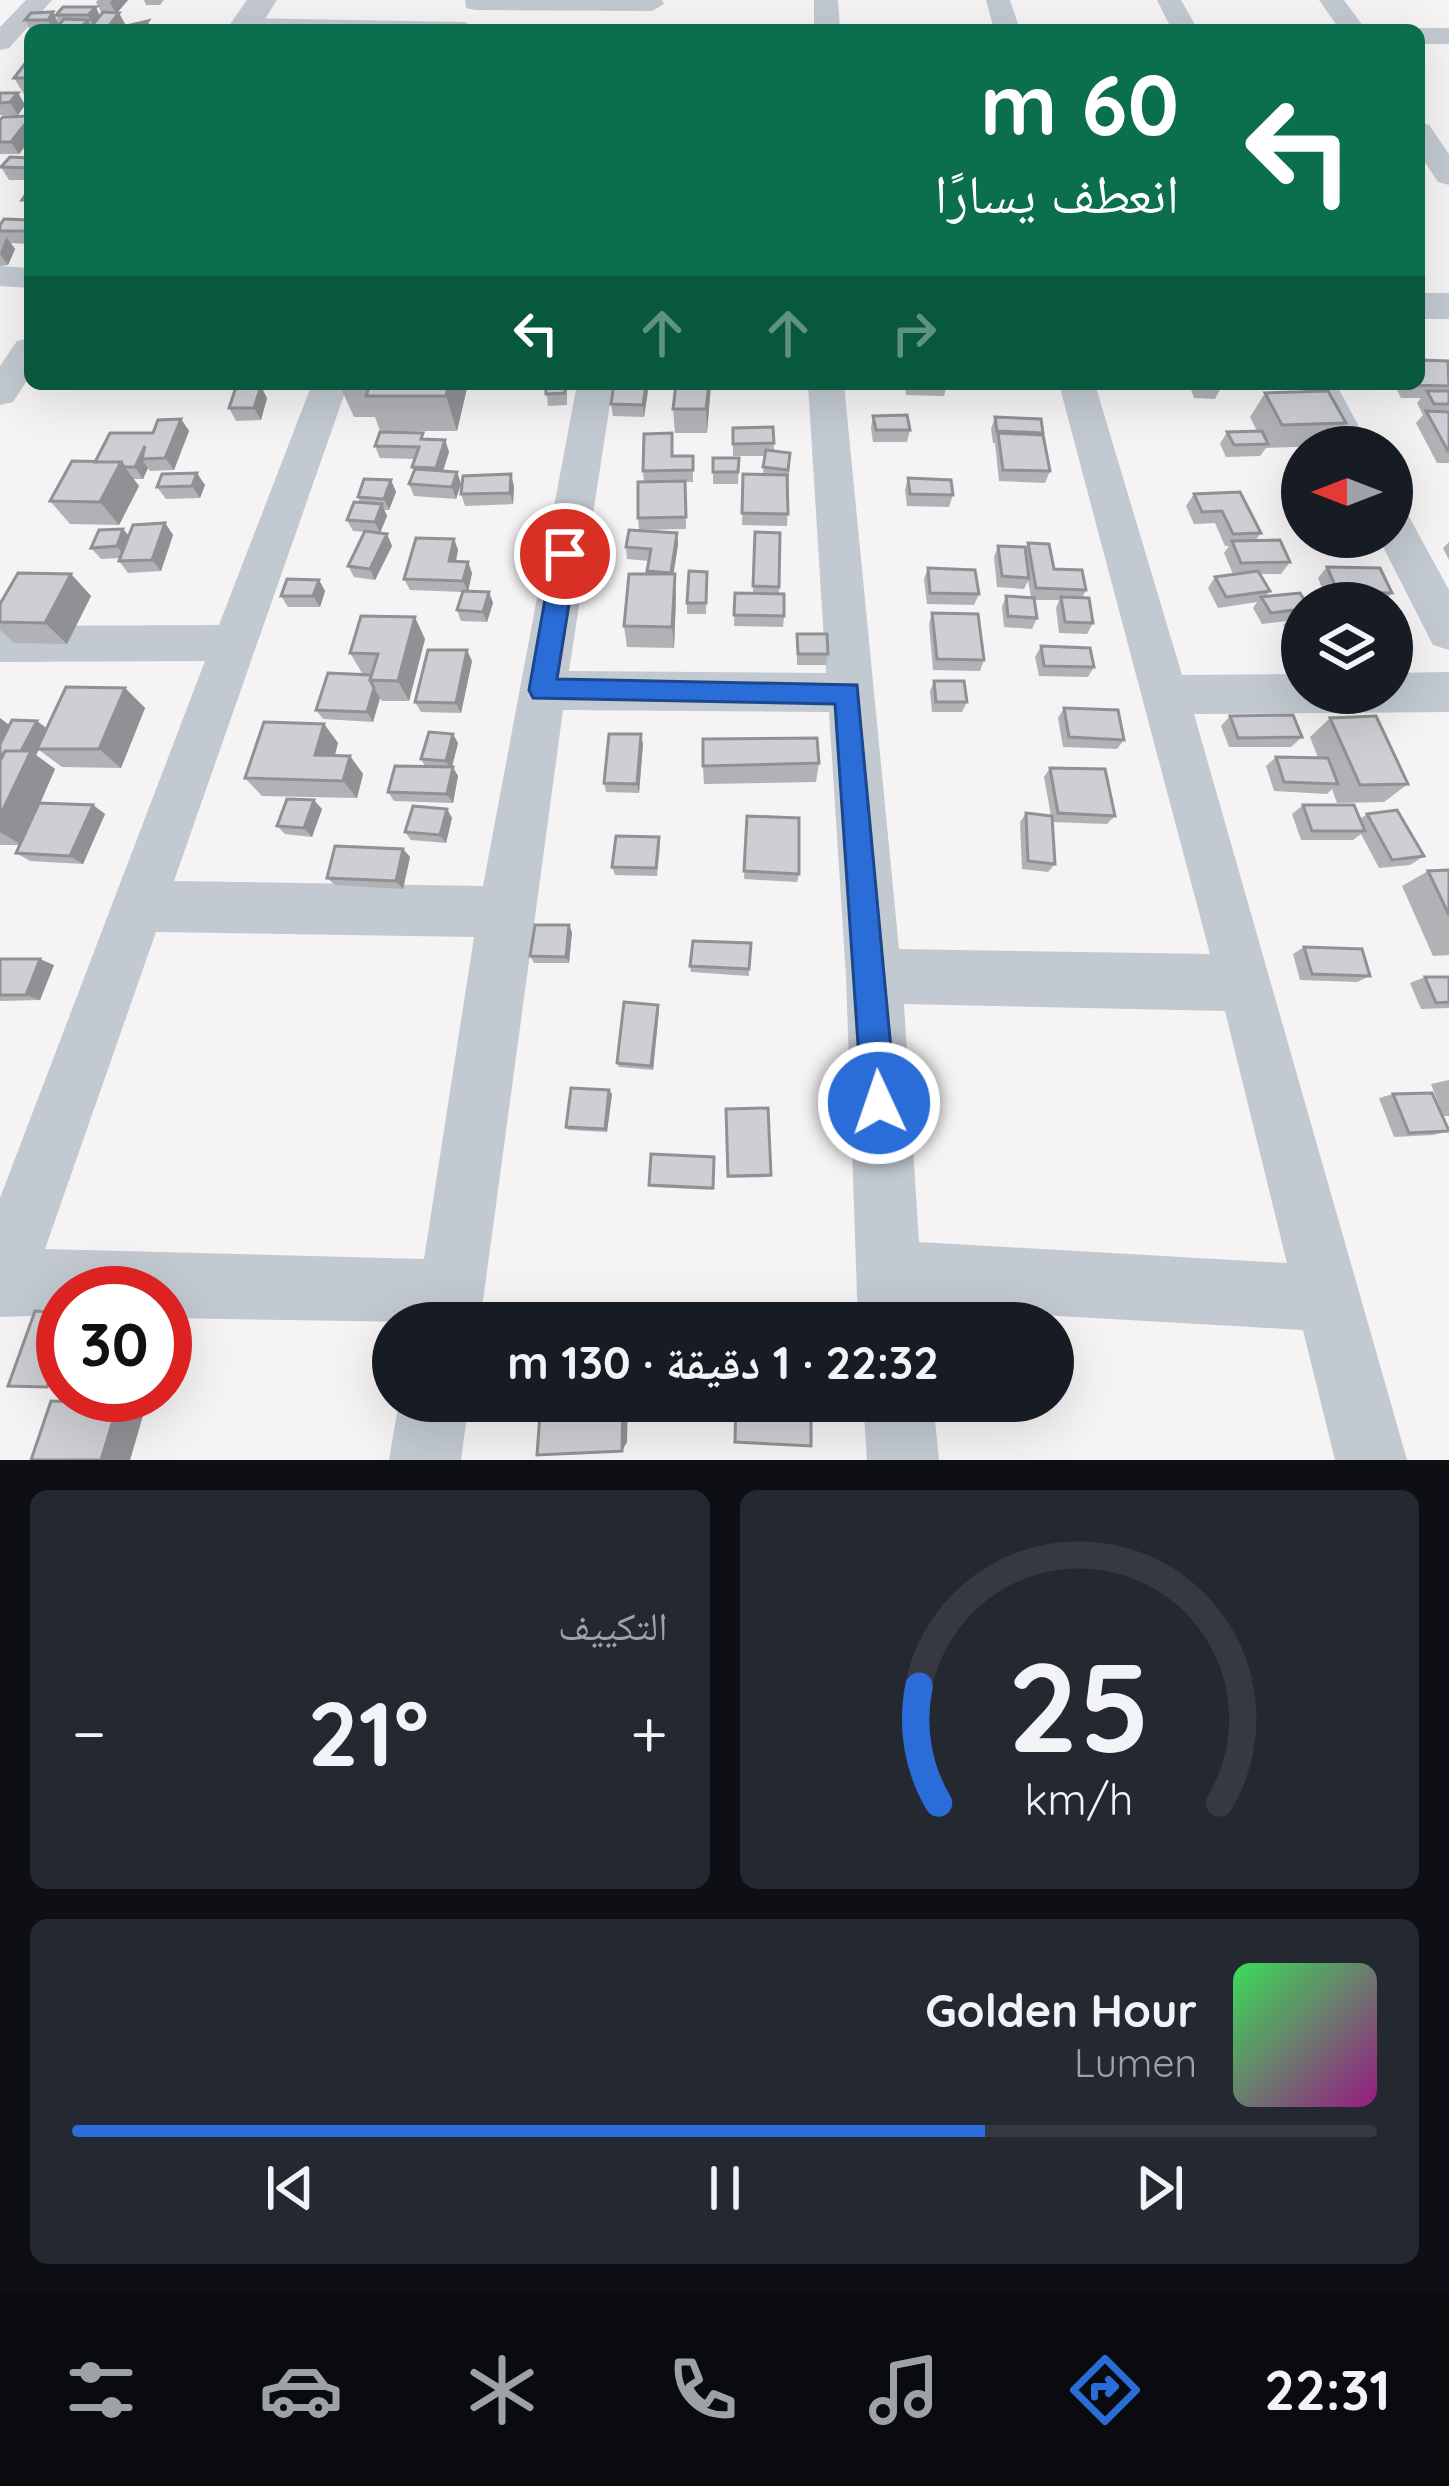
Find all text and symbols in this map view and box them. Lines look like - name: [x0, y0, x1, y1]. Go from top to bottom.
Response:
- text: 60 m: [980, 51, 1179, 156]
- icon: left: [1221, 72, 1377, 228]
- text: انعطف يسارًا: [934, 159, 1179, 227]
- icon: left: [503, 300, 569, 366]
- icon: ahead: [629, 300, 695, 366]
- icon: ahead: [755, 300, 821, 366]
- icon: right: [881, 300, 947, 366]
- north arrow: [1281, 426, 1413, 558]
- map controls: [1281, 426, 1413, 714]
- pin: [514, 503, 616, 605]
- icon: arrive: [532, 521, 598, 587]
- button: layers: [1281, 582, 1413, 714]
- position arrow: [816, 1040, 942, 1166]
- speed limit sign: 30: [36, 1266, 192, 1422]
- text: 22:32 · 1 دقيقة · 130 m: [507, 1334, 939, 1390]
- text: التكييف: [558, 1601, 668, 1650]
- text: 25: [1008, 1627, 1151, 1783]
- text: 21°: [308, 1676, 429, 1789]
- text: −: [72, 1691, 106, 1774]
- text: +: [630, 1691, 667, 1774]
- text: km/h: [1025, 1771, 1134, 1825]
- text: Golden Hour: [925, 1982, 1197, 2038]
- text: Lumen: [1074, 2038, 1197, 2087]
- icon: previous: [257, 2155, 323, 2221]
- icon: pause: [692, 2155, 758, 2221]
- icon: next: [1127, 2155, 1193, 2221]
- icon: filters: [59, 2348, 143, 2432]
- icon: car: [259, 2348, 343, 2432]
- icon: climate: [460, 2348, 544, 2432]
- icon: phone: [661, 2348, 745, 2432]
- icon: music: [862, 2348, 946, 2432]
- icon: directions: [1063, 2348, 1147, 2432]
- text: 22:31: [1264, 2356, 1391, 2424]

